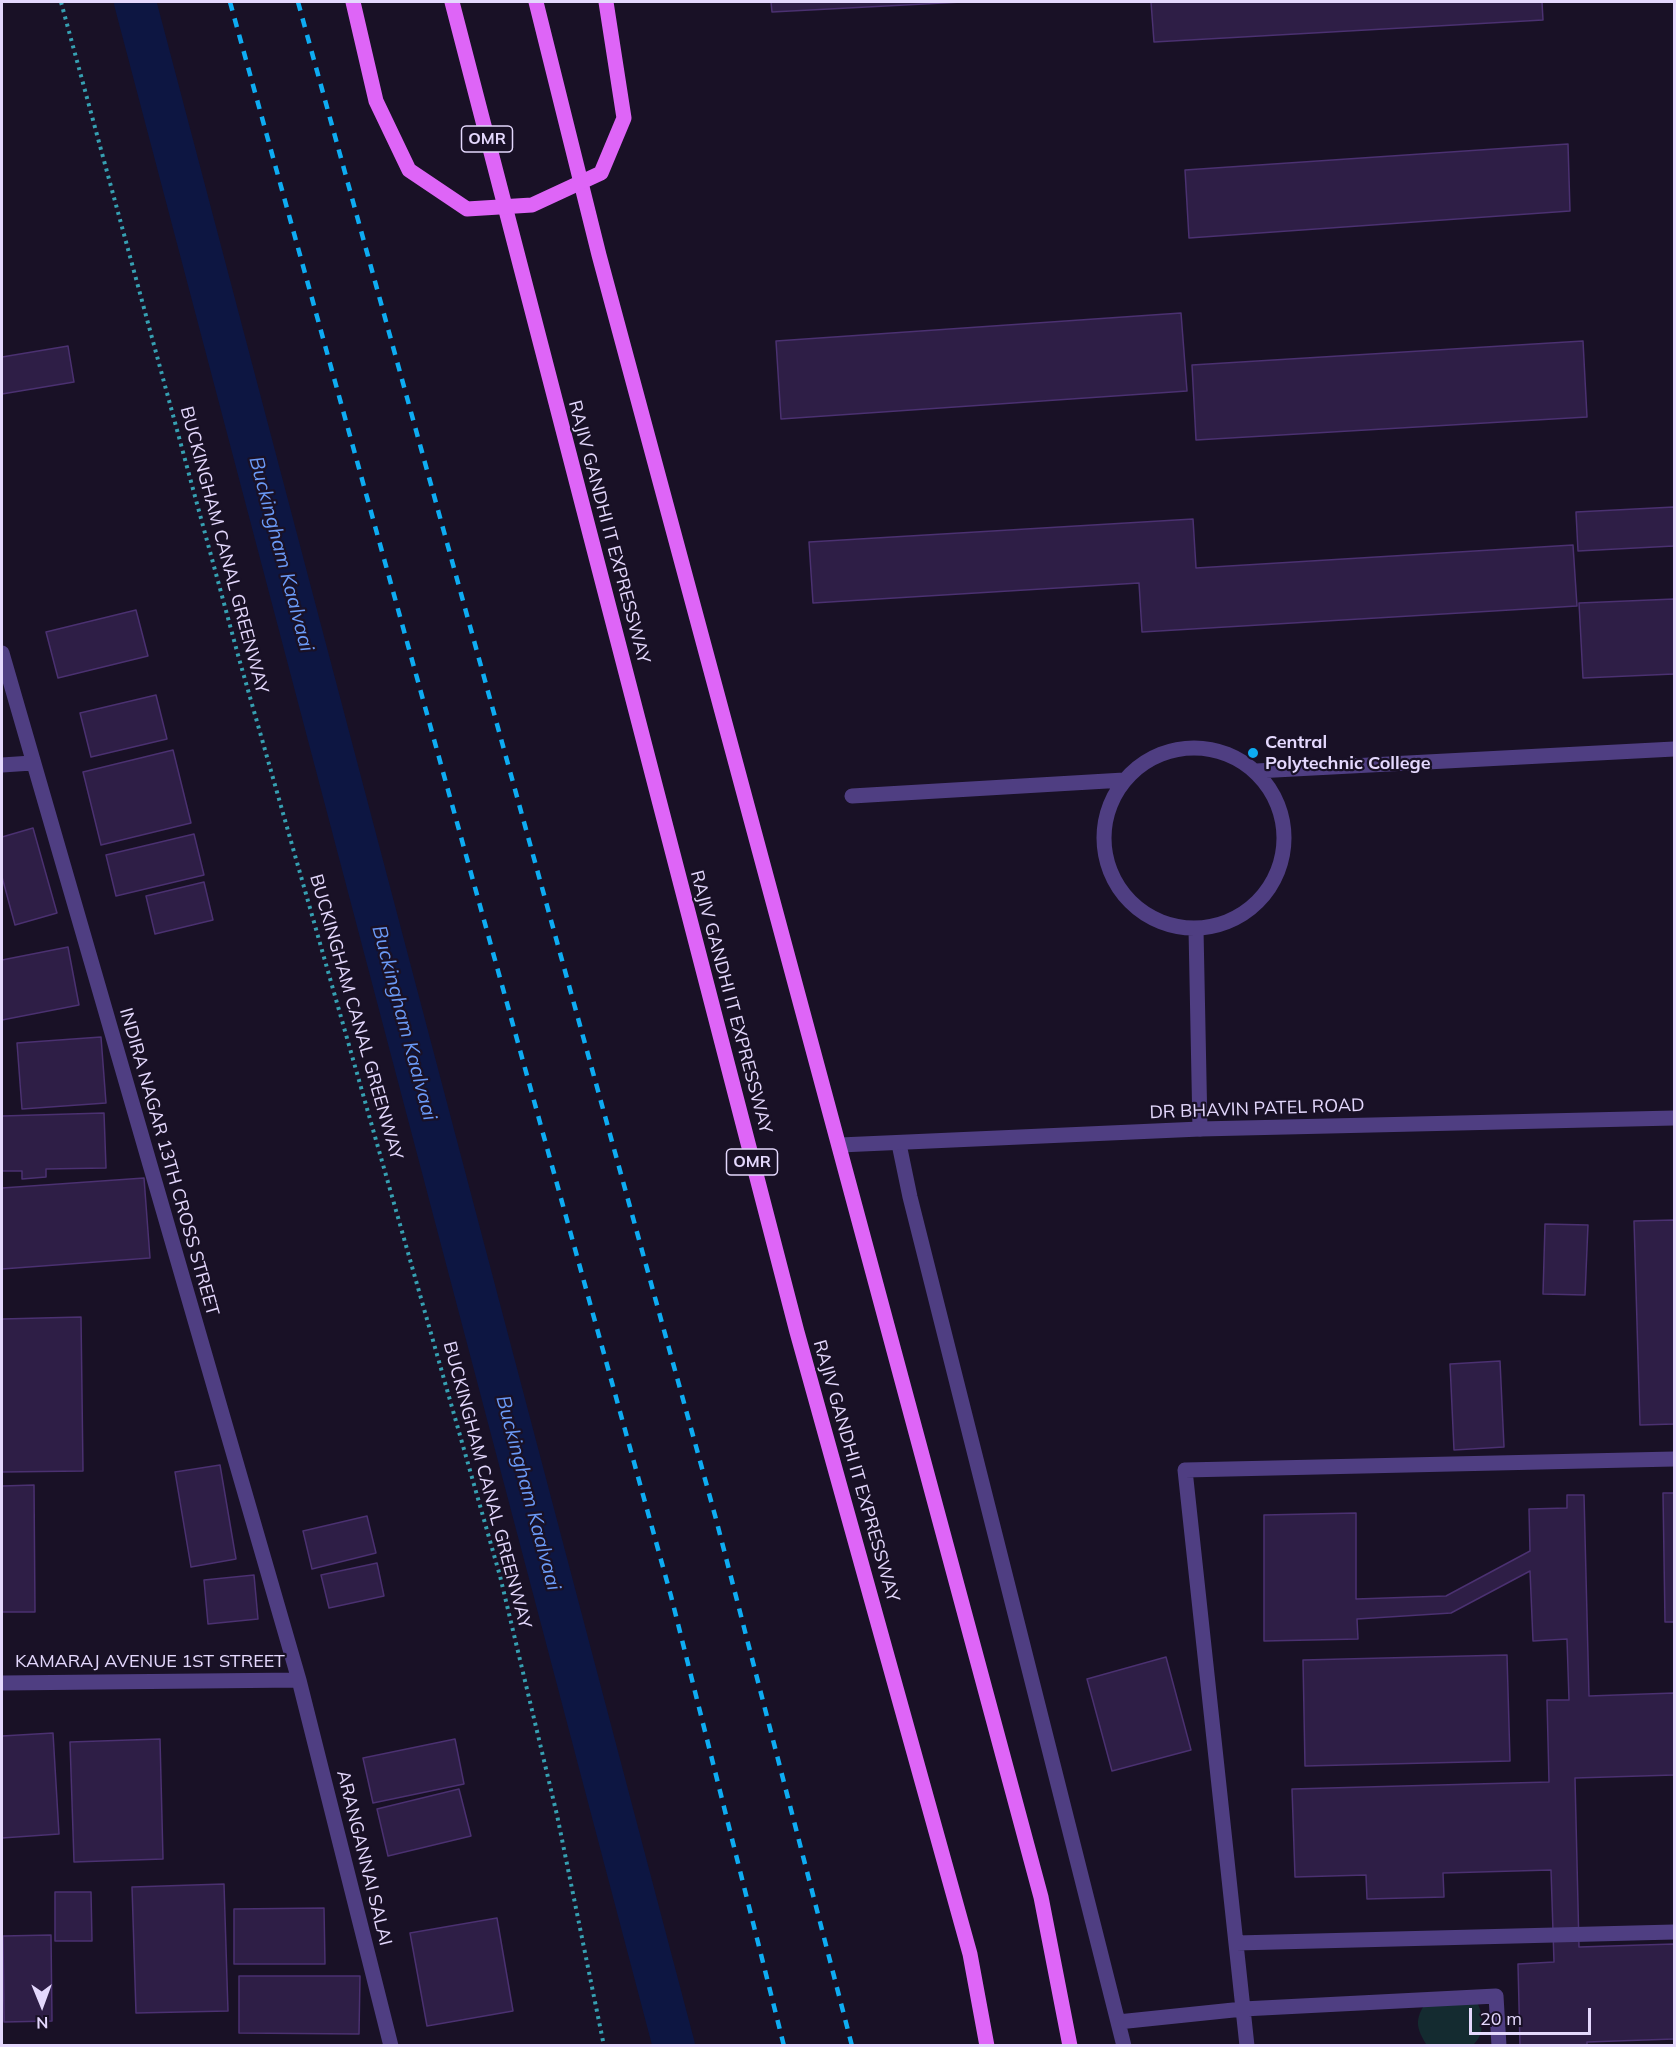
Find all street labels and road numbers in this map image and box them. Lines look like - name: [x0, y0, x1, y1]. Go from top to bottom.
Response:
- road number: OMR: [462, 126, 512, 152]
- street label: RAJIV GANDHI IT EXPRESSWAY: [563, 398, 655, 666]
- street label: BUCKINGHAM CANAL GREENWAY: [175, 404, 273, 696]
- street label: RAJIV GANDHI IT EXPRESSWAY: [685, 868, 777, 1136]
- street label: BUCKINGHAM CANAL GREENWAY: [305, 872, 407, 1162]
- street label: INDIRA NAGAR 13TH CROSS STREET: [115, 1006, 223, 1318]
- street label: DR BHAVIN PATEL ROAD: [1149, 1094, 1365, 1124]
- road number: OMR: [726, 1149, 777, 1175]
- street label: RAJIV GANDHI IT EXPRESSWAY: [808, 1338, 904, 1604]
- street label: BUCKINGHAM CANAL GREENWAY: [438, 1339, 536, 1631]
- street label: KAMARAJ AVENUE 1ST STREET: [15, 1651, 285, 1673]
- street label: ARANGANNAI SALAI: [332, 1768, 396, 1948]

